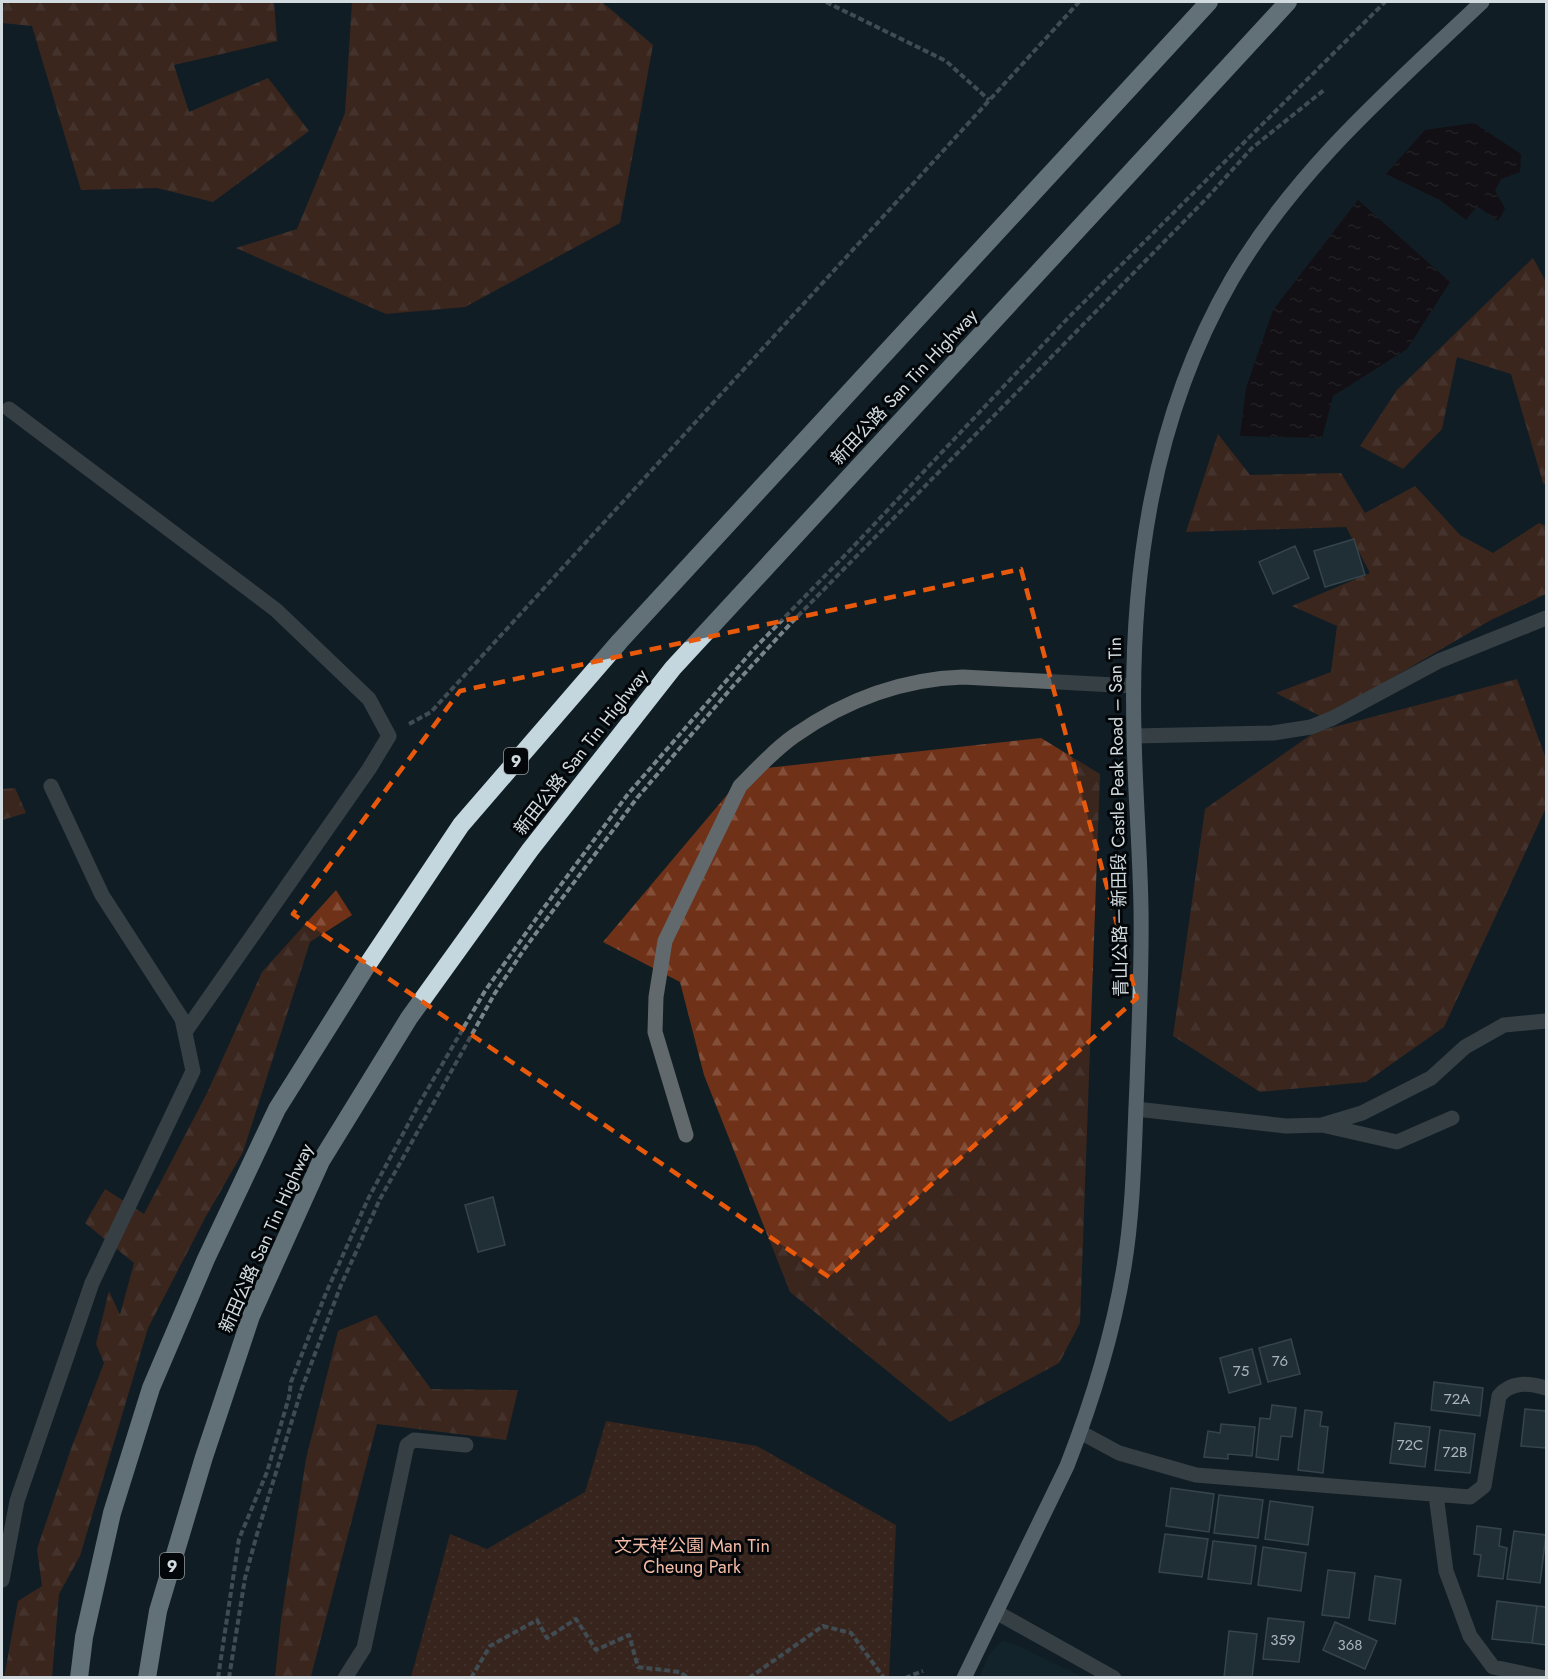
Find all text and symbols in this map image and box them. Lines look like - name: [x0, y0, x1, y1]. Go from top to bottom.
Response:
- street label: 新田公路 San Tin Highway: [825, 303, 983, 471]
- street label: 青山公路－新田段 Castle Peak Road – San Tin: [1102, 637, 1134, 997]
- street label: 新田公路 San Tin Highway: [508, 663, 654, 841]
- road number: 9: [504, 748, 528, 774]
- street label: 新田公路 San Tin Highway: [213, 1139, 320, 1337]
- house number: 76: [1272, 1350, 1288, 1372]
- house number: 75: [1233, 1360, 1249, 1382]
- house number: 72A: [1444, 1388, 1470, 1410]
- house number: 72C: [1397, 1434, 1423, 1456]
- house number: 72B: [1443, 1441, 1467, 1463]
- park label: 文天祥公園 Man Tin Cheung Park: [614, 1533, 770, 1580]
- road number: 9: [160, 1553, 184, 1579]
- house number: 359: [1270, 1629, 1296, 1651]
- house number: 368: [1337, 1634, 1363, 1656]

